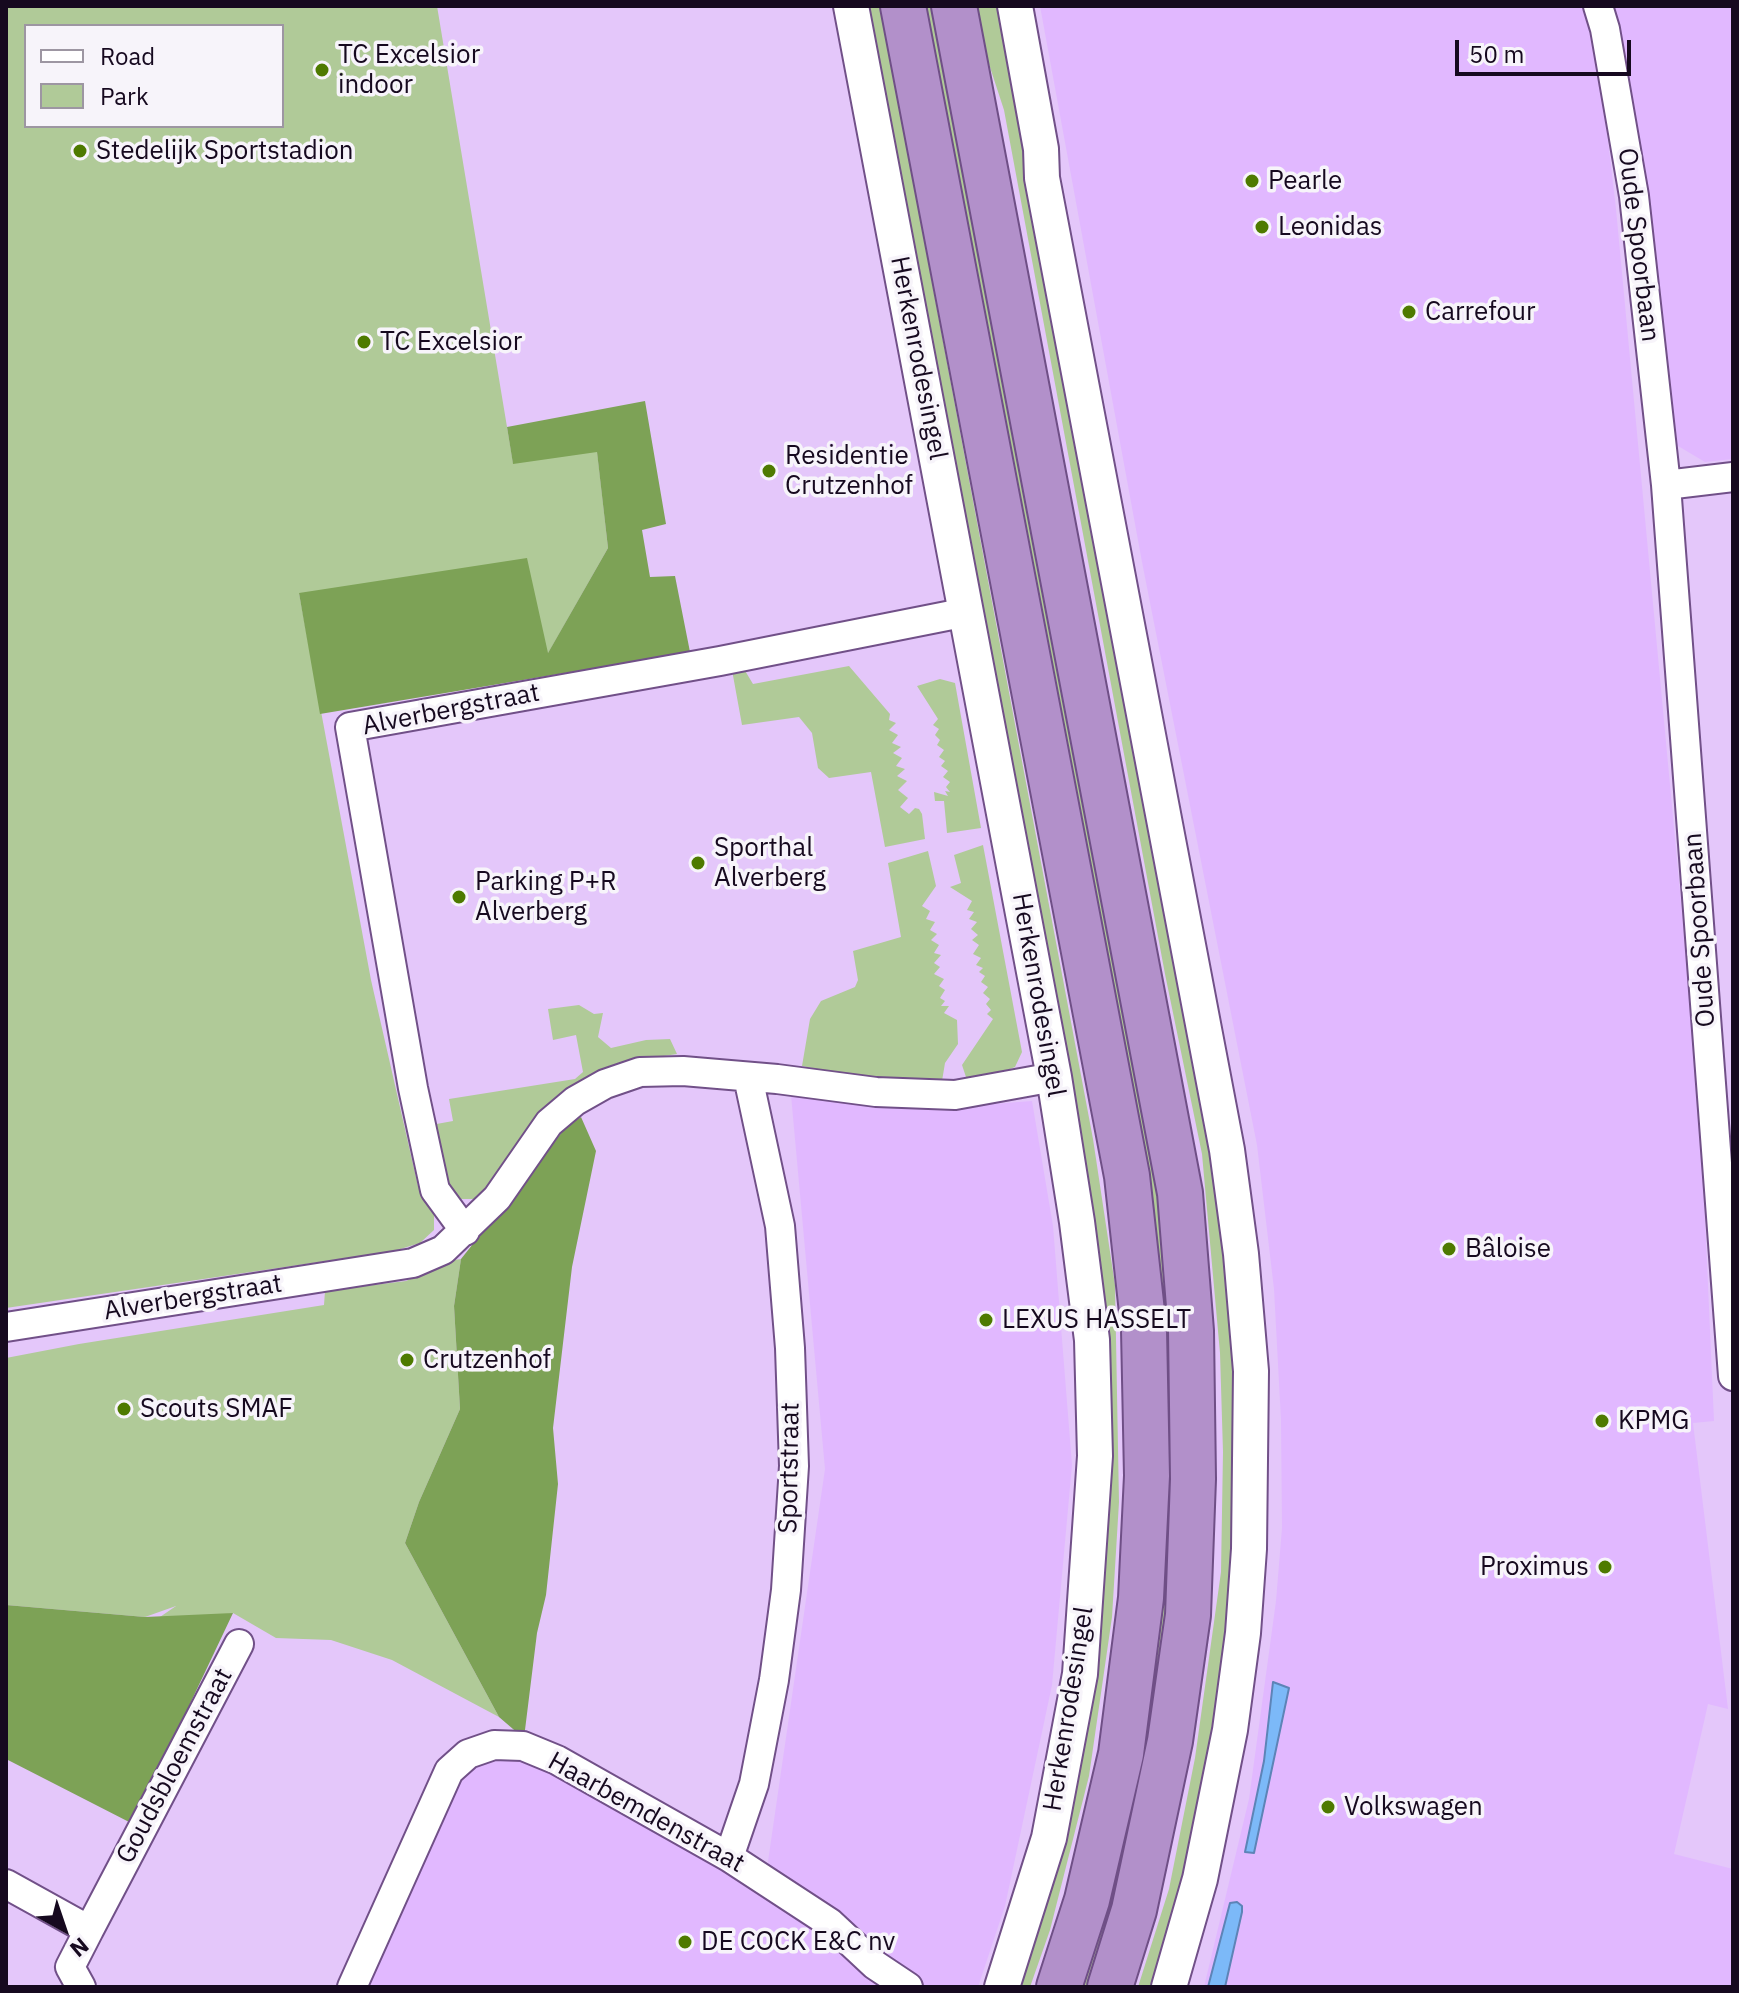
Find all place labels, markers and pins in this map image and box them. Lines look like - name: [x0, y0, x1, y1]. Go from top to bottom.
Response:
- place label: TC Excelsior indoor: [338, 39, 480, 100]
- marker: TC Excelsior indoor: [313, 61, 331, 79]
- place label: Stedelijk Sportstadion: [96, 135, 354, 167]
- marker: Stedelijk Sportstadion: [71, 142, 89, 160]
- place label: Pearle: [1268, 165, 1342, 197]
- marker: Pearle: [1243, 172, 1261, 190]
- place label: Leonidas: [1278, 211, 1382, 243]
- marker: Leonidas: [1253, 218, 1271, 236]
- place label: Carrefour: [1425, 296, 1535, 328]
- marker: Carrefour: [1400, 303, 1418, 321]
- place label: TC Excelsior: [380, 326, 522, 358]
- marker: TC Excelsior: [355, 333, 373, 351]
- place label: Residentie Crutzenhof: [785, 440, 913, 502]
- marker: Residentie Crutzenhof: [760, 462, 778, 480]
- place label: Sporthal Alverberg: [714, 832, 826, 894]
- marker: Sporthal Alverberg: [689, 854, 707, 872]
- place label: Parking P+R Alverberg: [475, 866, 617, 928]
- marker: Parking P+R Alverberg: [450, 888, 468, 906]
- place label: Bâloise: [1465, 1233, 1551, 1265]
- marker: Bâloise: [1440, 1240, 1458, 1258]
- place label: LEXUS HASSELT: [1002, 1304, 1191, 1336]
- marker: LEXUS HASSELT: [977, 1311, 995, 1329]
- place label: Crutzenhof: [423, 1344, 551, 1376]
- marker: Crutzenhof: [398, 1351, 416, 1369]
- place label: Scouts SMAF: [140, 1393, 293, 1425]
- marker: Scouts SMAF: [115, 1400, 133, 1418]
- place label: KPMG: [1618, 1405, 1689, 1437]
- marker: KPMG: [1593, 1412, 1611, 1430]
- place label: Proximus: [1480, 1551, 1589, 1583]
- marker: Proximus: [1596, 1558, 1614, 1576]
- place label: Volkswagen: [1344, 1791, 1483, 1823]
- marker: Volkswagen: [1319, 1798, 1337, 1816]
- place label: DE COCK E&C nv: [701, 1926, 895, 1958]
- marker: DE COCK E&C nv: [676, 1933, 694, 1951]

